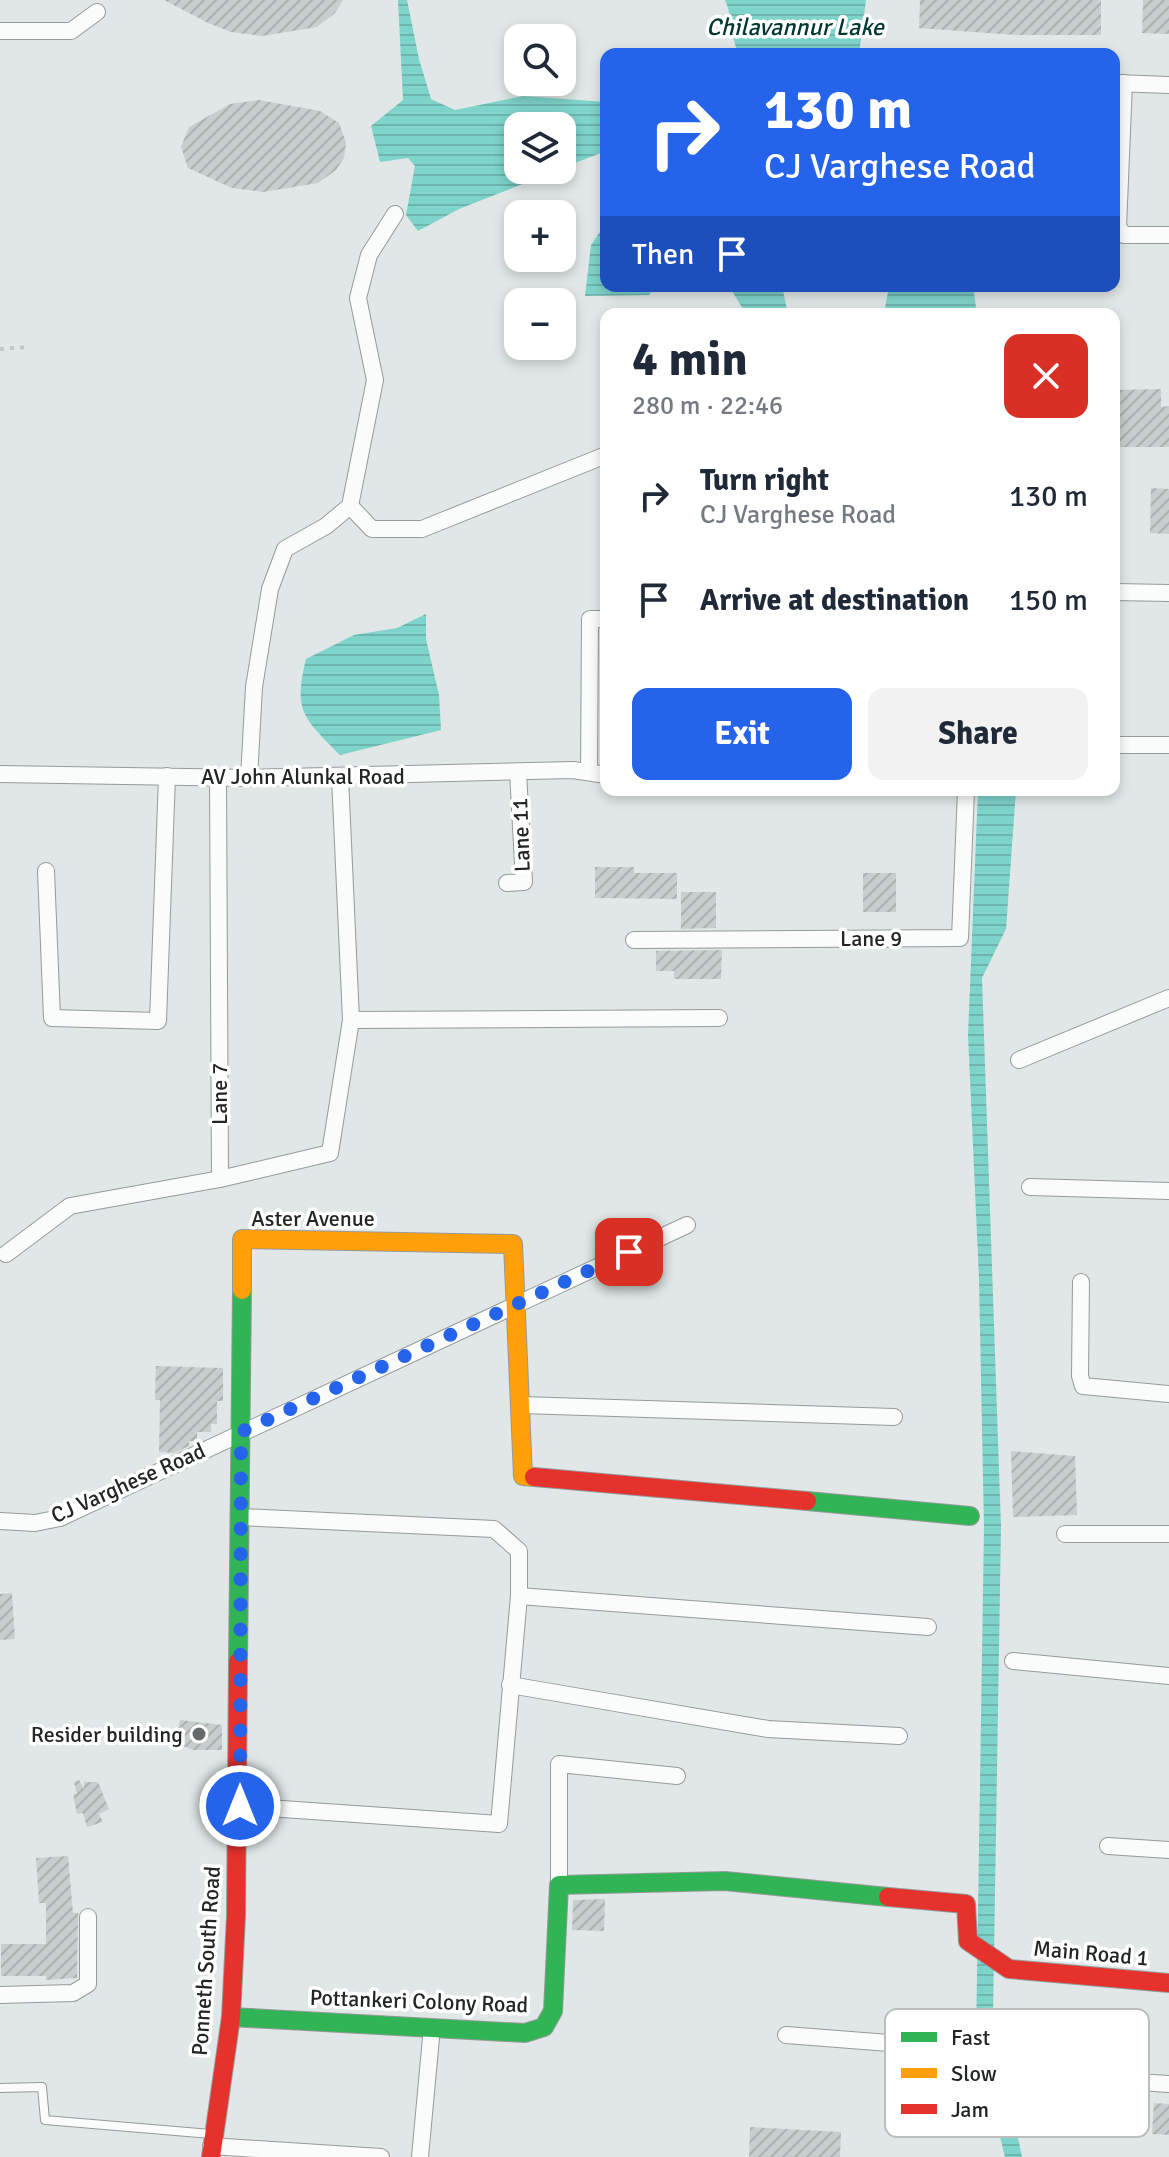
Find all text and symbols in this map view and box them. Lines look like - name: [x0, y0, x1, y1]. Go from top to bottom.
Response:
- water label: Chilavannur Lake: [706, 12, 885, 42]
- map controls: [504, 24, 576, 360]
- button: search: [504, 24, 576, 96]
- text: 130 m: [764, 75, 912, 144]
- icon: right: [632, 80, 736, 184]
- button: layers: [504, 112, 576, 184]
- text: CJ Varghese Road: [764, 144, 1036, 189]
- button: +: [504, 200, 576, 272]
- icon: arrive: [710, 232, 754, 276]
- text: Then: [632, 236, 694, 273]
- button: −: [504, 288, 576, 360]
- text: 4 min: [632, 330, 748, 389]
- button: close: [1004, 334, 1088, 418]
- text: 280 m · 22:46: [632, 390, 783, 422]
- text: Turn right: [700, 462, 829, 499]
- icon: right: [632, 474, 676, 518]
- text: 130 m: [1009, 478, 1088, 515]
- text: CJ Varghese Road: [700, 499, 896, 531]
- icon: arrive: [632, 578, 676, 622]
- text: Arrive at destination: [700, 582, 969, 619]
- text: 150 m: [1009, 582, 1088, 619]
- button: Exit: [632, 688, 852, 780]
- button: Share: [868, 688, 1088, 780]
- street label: AV John Alunkal Road: [201, 763, 405, 790]
- street label: Lane 11: [506, 798, 536, 872]
- street label: Lane 9: [840, 925, 902, 952]
- street label: Lane 7: [206, 1063, 233, 1125]
- street label: Aster Avenue: [251, 1205, 375, 1232]
- pin: [595, 1218, 663, 1286]
- icon: arrive: [607, 1230, 651, 1274]
- street label: CJ Varghese Road: [47, 1437, 209, 1529]
- place label: Resider building: [31, 1721, 183, 1748]
- marker: Resider building: [190, 1725, 208, 1743]
- position arrow: [198, 1764, 282, 1848]
- street label: Ponneth South Road: [186, 1865, 226, 2057]
- street label: Main Road 1: [1032, 1935, 1150, 1971]
- street label: Pottankeri Colony Road: [309, 1984, 529, 2018]
- legend: [885, 2009, 1149, 2137]
- text: Fast: [951, 2024, 991, 2051]
- text: Slow: [951, 2060, 997, 2087]
- text: Jam: [951, 2096, 989, 2123]

